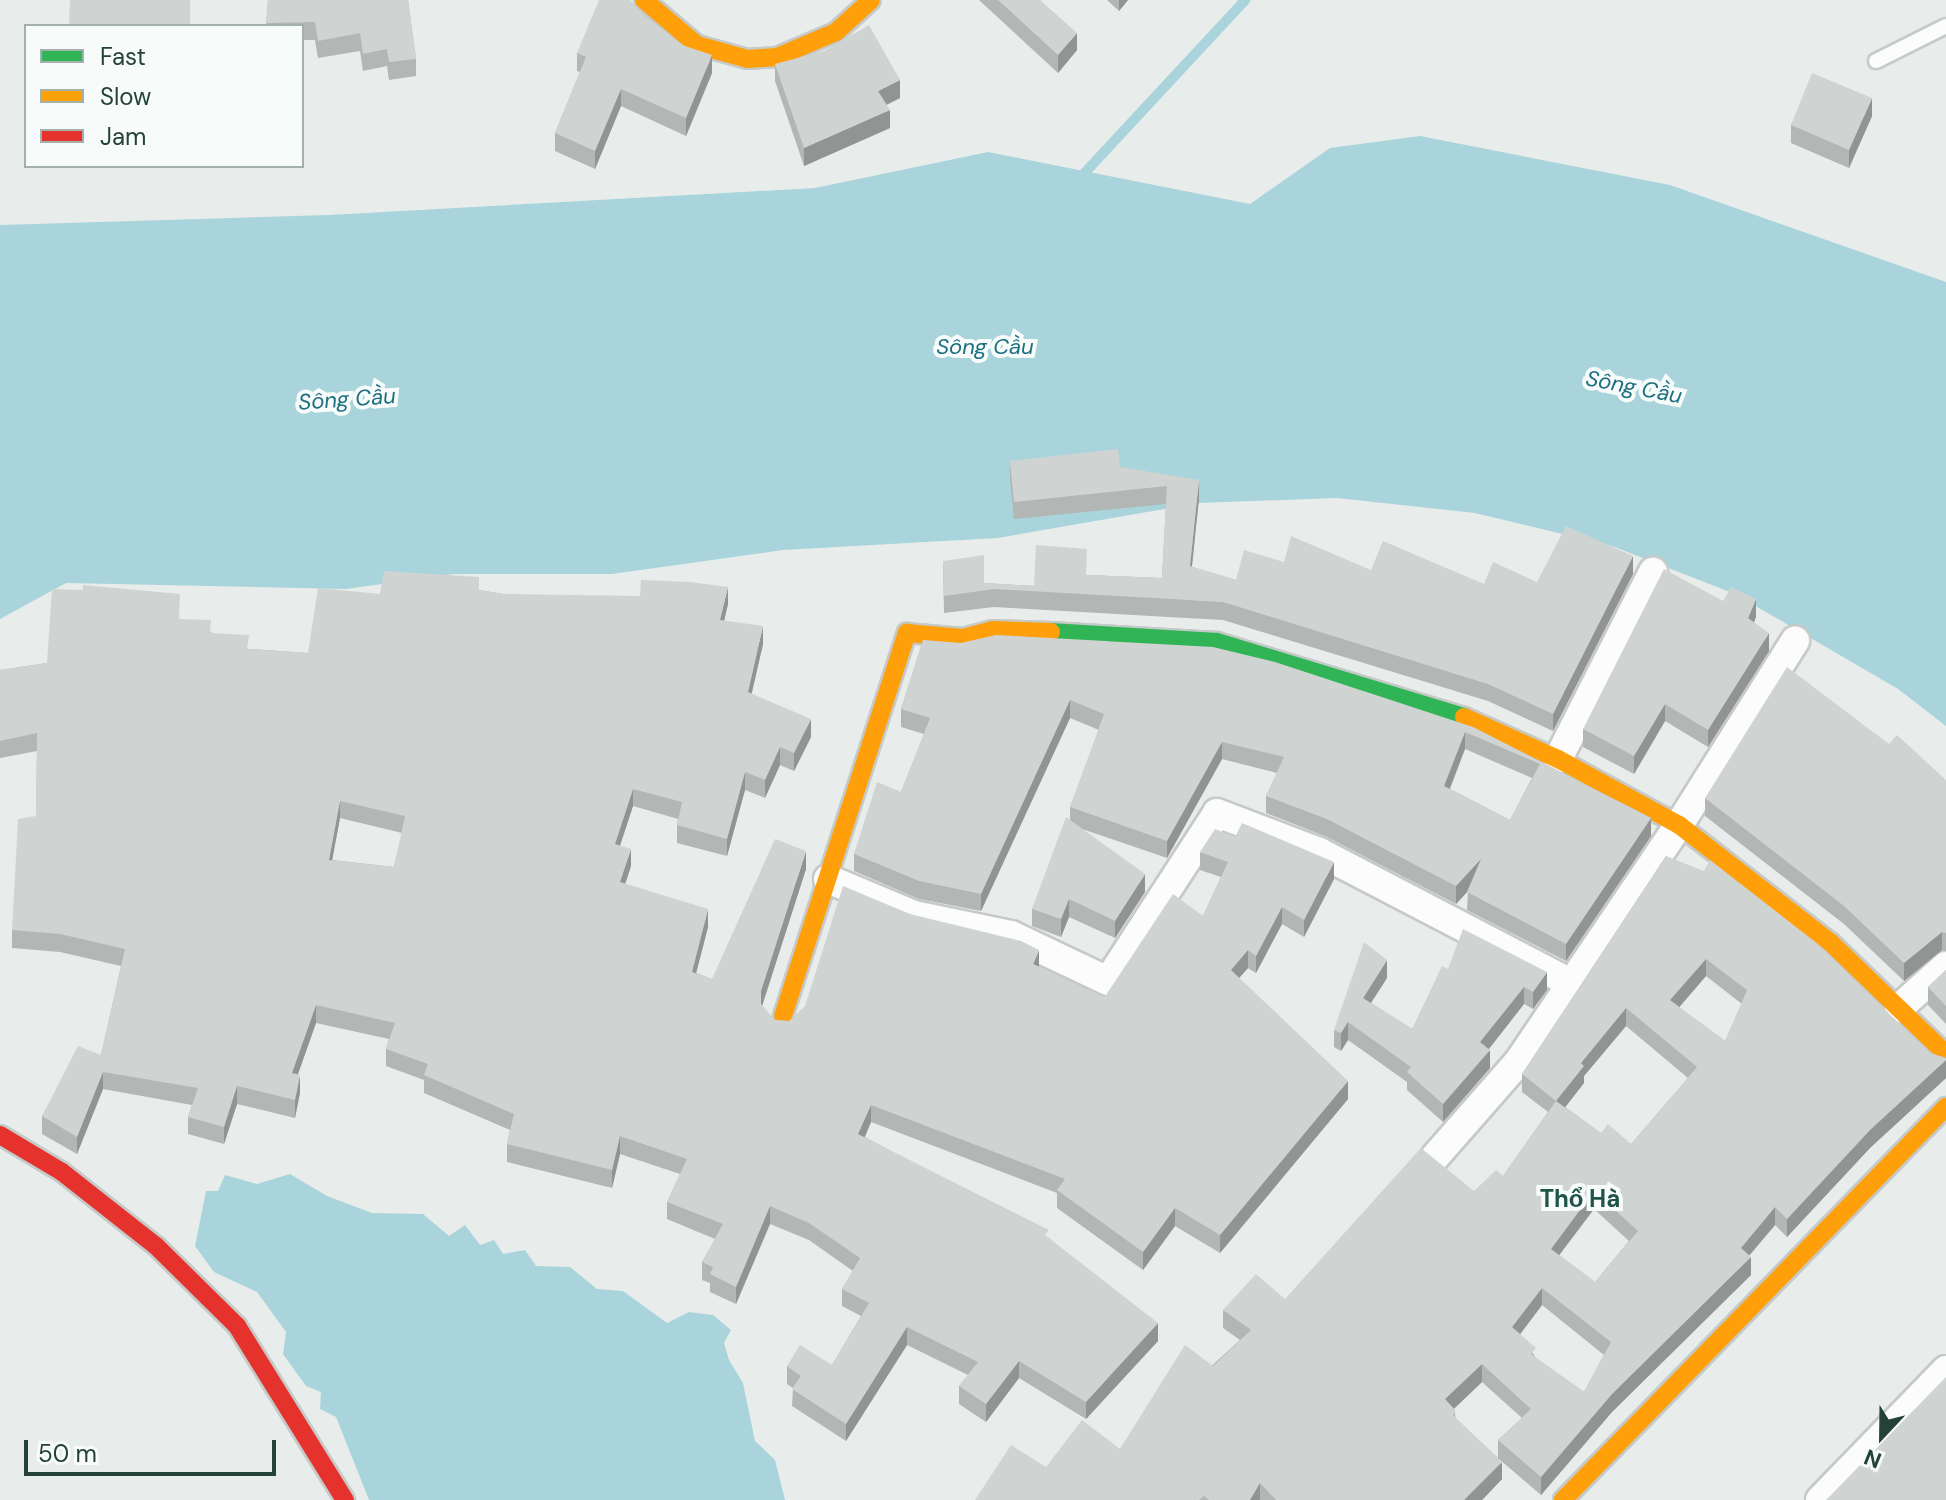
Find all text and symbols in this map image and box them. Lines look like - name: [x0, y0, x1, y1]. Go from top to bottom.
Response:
- legend: [24, 24, 304, 168]
- text: Fast: [100, 41, 146, 72]
- text: Slow: [100, 81, 151, 112]
- text: Jam: [100, 121, 146, 152]
- water label: Sông Cầu: [936, 334, 1034, 360]
- water label: Sông Cầu: [1584, 365, 1684, 409]
- water label: Sông Cầu: [297, 382, 397, 416]
- district label: Thổ Hà: [1540, 1185, 1620, 1213]
- north arrow: [1842, 1396, 1922, 1476]
- scale bar: [28, 1424, 280, 1474]
- text: 50 m: [38, 1438, 97, 1469]
- text: N: [1860, 1442, 1886, 1475]

